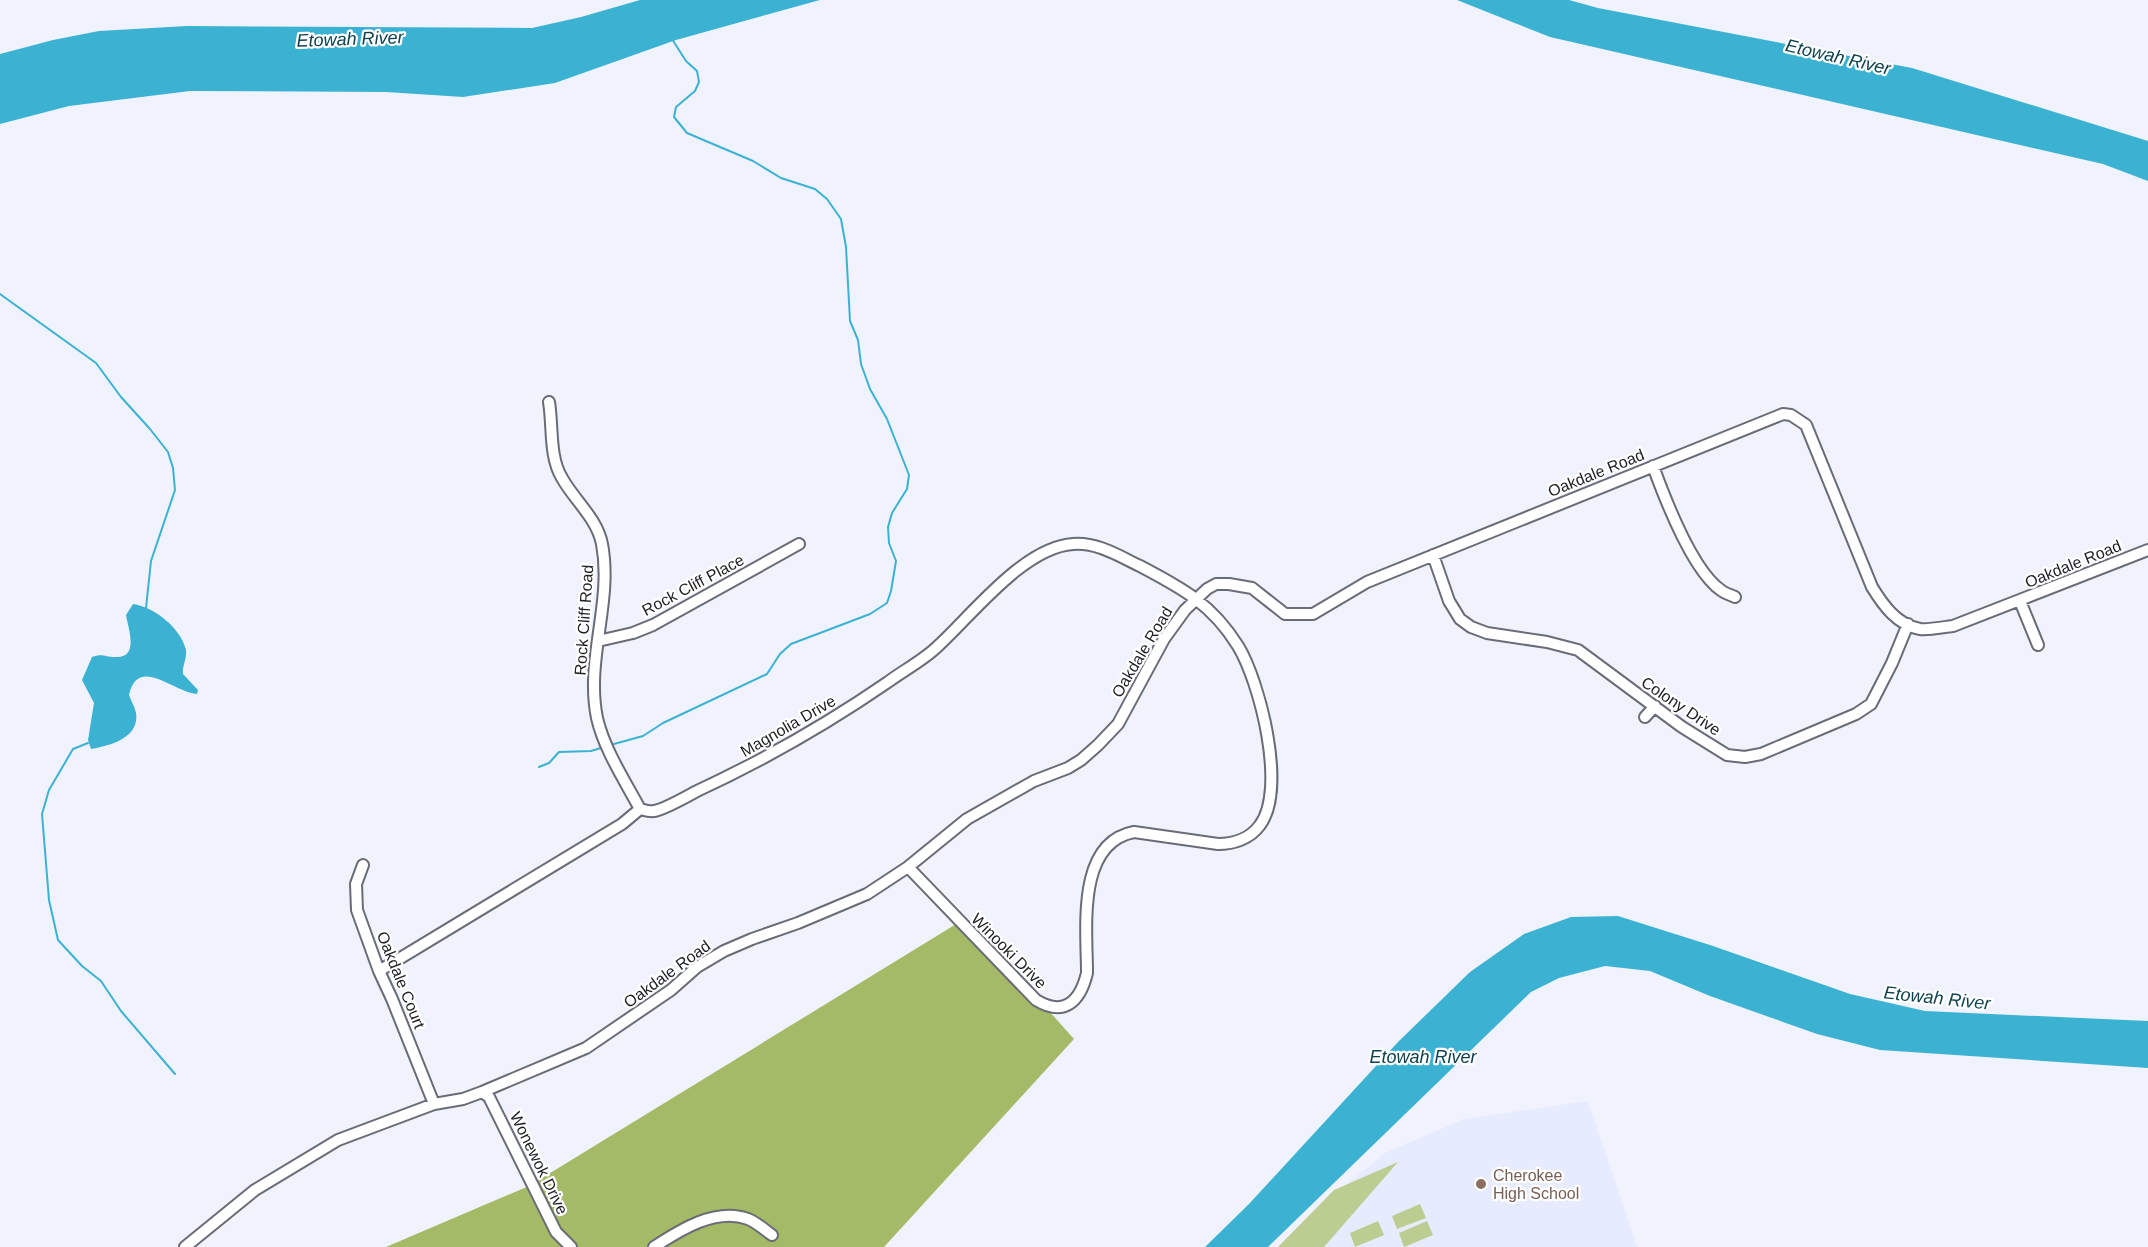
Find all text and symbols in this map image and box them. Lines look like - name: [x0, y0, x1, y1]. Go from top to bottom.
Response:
- water label: Etowah River: [296, 27, 405, 51]
- water label: Etowah River: [1784, 35, 1893, 79]
- street label: Oakdale Road: [1545, 446, 1647, 500]
- street label: Oakdale Road: [2022, 537, 2124, 591]
- street label: Rock Cliff Place: [639, 551, 747, 619]
- street label: Rock Cliff Road: [572, 564, 596, 676]
- street label: Oakdale Road: [1108, 604, 1176, 700]
- street label: Colony Drive: [1638, 673, 1724, 739]
- street label: Magnolia Drive: [738, 692, 839, 760]
- street label: Winooki Drive: [968, 910, 1050, 992]
- street label: Oakdale Court: [374, 929, 428, 1032]
- street label: Oakdale Road: [621, 937, 713, 1011]
- water label: Etowah River: [1883, 982, 1992, 1014]
- water label: Etowah River: [1369, 1047, 1478, 1067]
- street label: Wonewok Drive: [507, 1109, 571, 1217]
- place label: Cherokee High School: [1493, 1167, 1579, 1202]
- marker: Cherokee High School: [1474, 1177, 1488, 1191]

